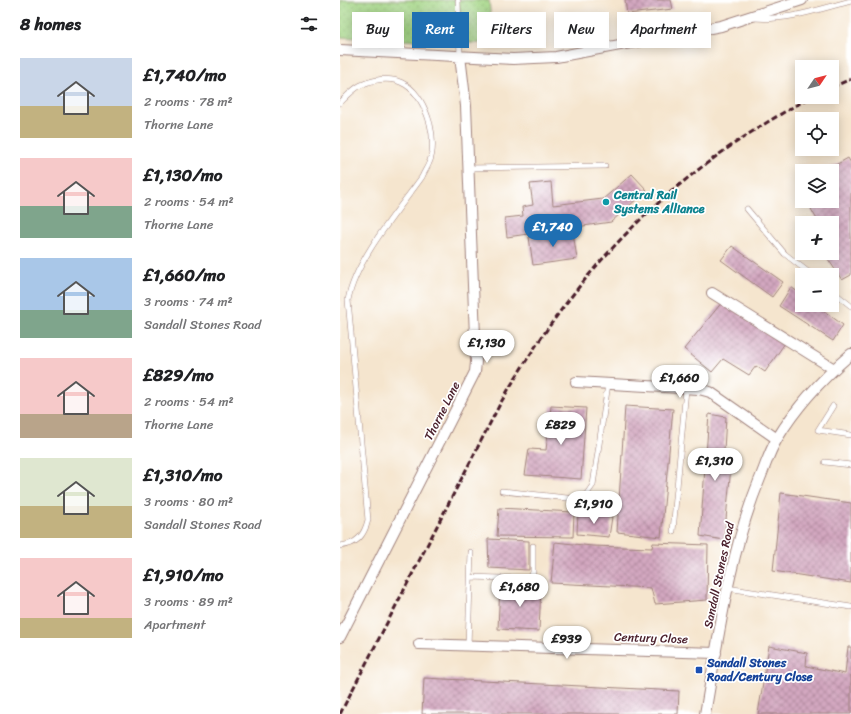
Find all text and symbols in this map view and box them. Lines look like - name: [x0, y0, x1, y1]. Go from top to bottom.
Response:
- text: 8 homes: [20, 9, 81, 39]
- chip: Buy: [352, 12, 404, 48]
- chip: Rent: [412, 12, 469, 48]
- chip: Filters: [477, 12, 546, 48]
- chip: New: [554, 12, 609, 48]
- chip: Apartment: [617, 12, 711, 48]
- icon: filters: [298, 13, 320, 35]
- text: £1,740/mo: [144, 60, 226, 90]
- north arrow: [795, 60, 839, 104]
- map controls: [795, 60, 839, 312]
- icon: home: [52, 74, 100, 122]
- text: 2 rooms · 78 m²: [144, 90, 233, 113]
- button: locate: [795, 112, 839, 156]
- text: Thorne Lane: [144, 113, 213, 136]
- text: £1,130/mo: [144, 160, 222, 190]
- button: layers: [795, 164, 839, 208]
- icon: home: [52, 174, 100, 222]
- place label: Central Rail Systems Alliance: [613, 184, 705, 220]
- text: 2 rooms · 54 m²: [144, 190, 234, 213]
- marker: Central Rail Systems Alliance: [601, 197, 611, 207]
- text: Thorne Lane: [144, 213, 213, 236]
- pin: £1,740: [520, 214, 586, 248]
- text: £1,740: [533, 215, 573, 238]
- button: +: [795, 216, 839, 260]
- text: £1,660/mo: [144, 260, 225, 290]
- button: −: [795, 268, 839, 312]
- icon: home: [52, 274, 100, 322]
- text: 3 rooms · 74 m²: [144, 290, 233, 313]
- text: Sandall Stones Road: [144, 313, 261, 336]
- pin: £1,130: [454, 330, 520, 364]
- text: £1,130: [469, 331, 505, 354]
- text: £829/mo: [144, 360, 214, 390]
- pin: £1,660: [647, 365, 713, 399]
- text: £1,660: [661, 366, 699, 389]
- icon: home: [52, 374, 100, 422]
- street label: Thorne Lane: [418, 377, 466, 445]
- text: 2 rooms · 54 m²: [144, 390, 234, 413]
- pin: £829: [537, 412, 585, 446]
- text: Thorne Lane: [144, 413, 213, 436]
- text: £829: [546, 413, 576, 436]
- pin: £1,310: [682, 448, 748, 482]
- text: £1,310: [697, 449, 733, 472]
- text: £1,310/mo: [144, 460, 222, 490]
- icon: home: [52, 474, 100, 522]
- text: 3 rooms · 80 m²: [144, 490, 233, 513]
- pin: £1,910: [561, 491, 627, 525]
- text: £1,910: [575, 492, 613, 515]
- text: Sandall Stones Road: [144, 513, 261, 536]
- street label: Sandall Stones Road: [697, 519, 741, 630]
- text: £1,910/mo: [144, 560, 223, 590]
- icon: home: [52, 574, 100, 622]
- pin: £1,680: [487, 574, 553, 608]
- text: £1,680: [500, 575, 540, 598]
- text: 3 rooms · 89 m²: [144, 590, 233, 613]
- text: Apartment: [144, 613, 205, 636]
- pin: £939: [543, 626, 591, 660]
- street label: Century Close: [614, 626, 688, 650]
- text: £939: [552, 627, 582, 650]
- place label: Sandall Stones Road/Century Close: [706, 652, 814, 688]
- marker: Sandall Stones Road/Century Close: [694, 665, 704, 675]

